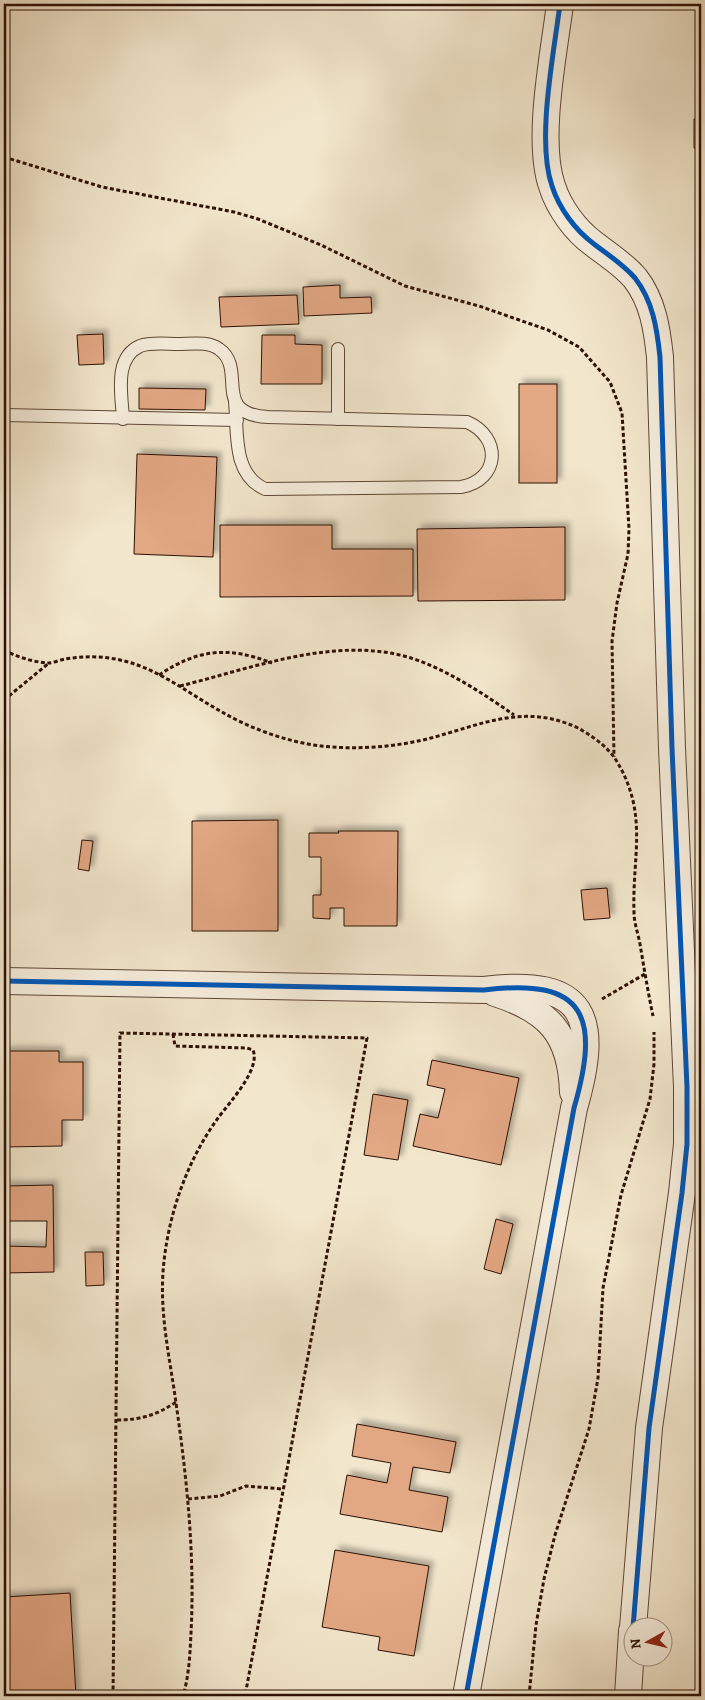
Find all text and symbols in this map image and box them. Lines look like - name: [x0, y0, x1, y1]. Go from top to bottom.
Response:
- north arrow: [622, 1618, 672, 1668]
- text: N: [626, 1637, 646, 1650]

